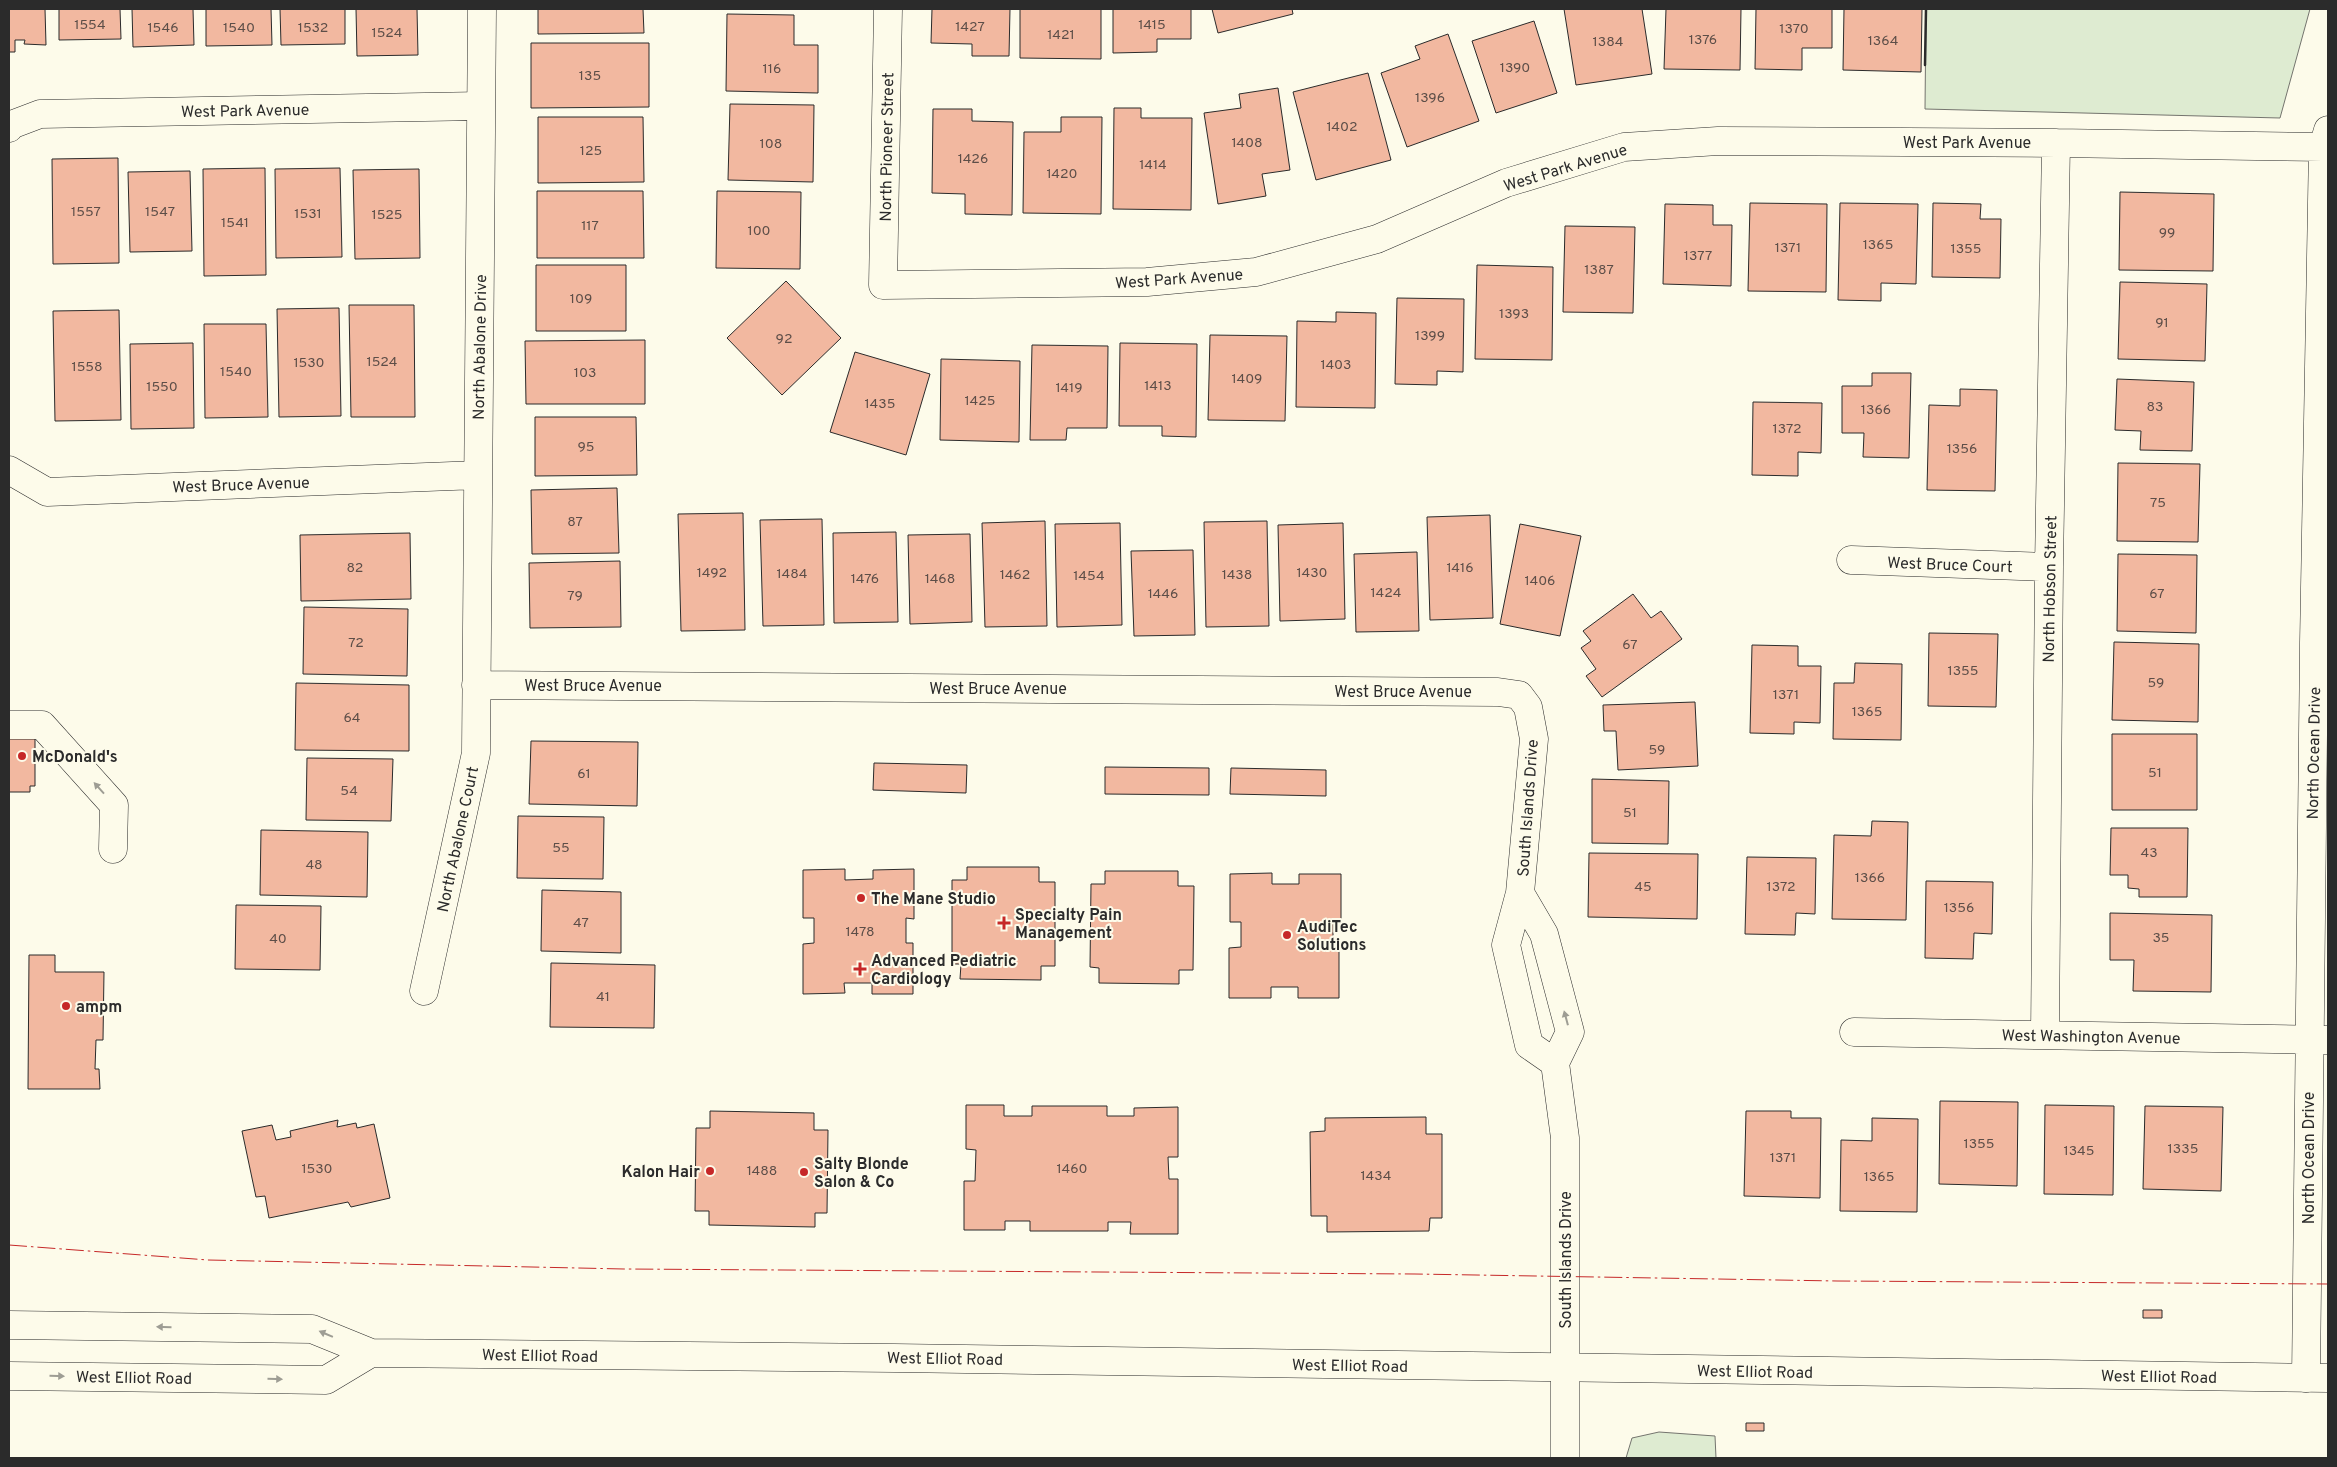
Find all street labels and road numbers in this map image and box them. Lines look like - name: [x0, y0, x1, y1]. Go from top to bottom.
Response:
- street label: North Pioneer Street: [877, 72, 899, 222]
- street label: West Park Avenue: [181, 101, 309, 123]
- street label: West Park Avenue: [1903, 134, 2031, 154]
- street label: West Park Avenue: [1501, 141, 1630, 197]
- street label: West Park Avenue: [1114, 266, 1244, 294]
- street label: North Abalone Drive: [470, 274, 492, 420]
- street label: West Bruce Avenue: [172, 474, 310, 498]
- street label: North Hobson Street: [2040, 515, 2062, 663]
- street label: West Bruce Court: [1887, 554, 2013, 578]
- street label: West Bruce Avenue: [524, 677, 662, 697]
- street label: West Bruce Avenue: [929, 680, 1067, 700]
- street label: West Bruce Avenue: [1334, 683, 1472, 703]
- street label: North Ocean Drive: [2304, 687, 2326, 820]
- street label: South Islands Drive: [1514, 739, 1544, 878]
- street label: North Abalone Court: [434, 765, 484, 914]
- street label: West Washington Avenue: [2001, 1026, 2181, 1050]
- street label: North Ocean Drive: [2300, 1092, 2320, 1224]
- street label: South Islands Drive: [1557, 1191, 1577, 1329]
- street label: West Elliot Road: [482, 1346, 598, 1368]
- street label: West Elliot Road: [887, 1349, 1003, 1371]
- street label: West Elliot Road: [1292, 1356, 1408, 1378]
- street label: West Elliot Road: [1697, 1362, 1813, 1384]
- street label: West Elliot Road: [2101, 1367, 2217, 1389]
- street label: West Elliot Road: [76, 1368, 192, 1390]

